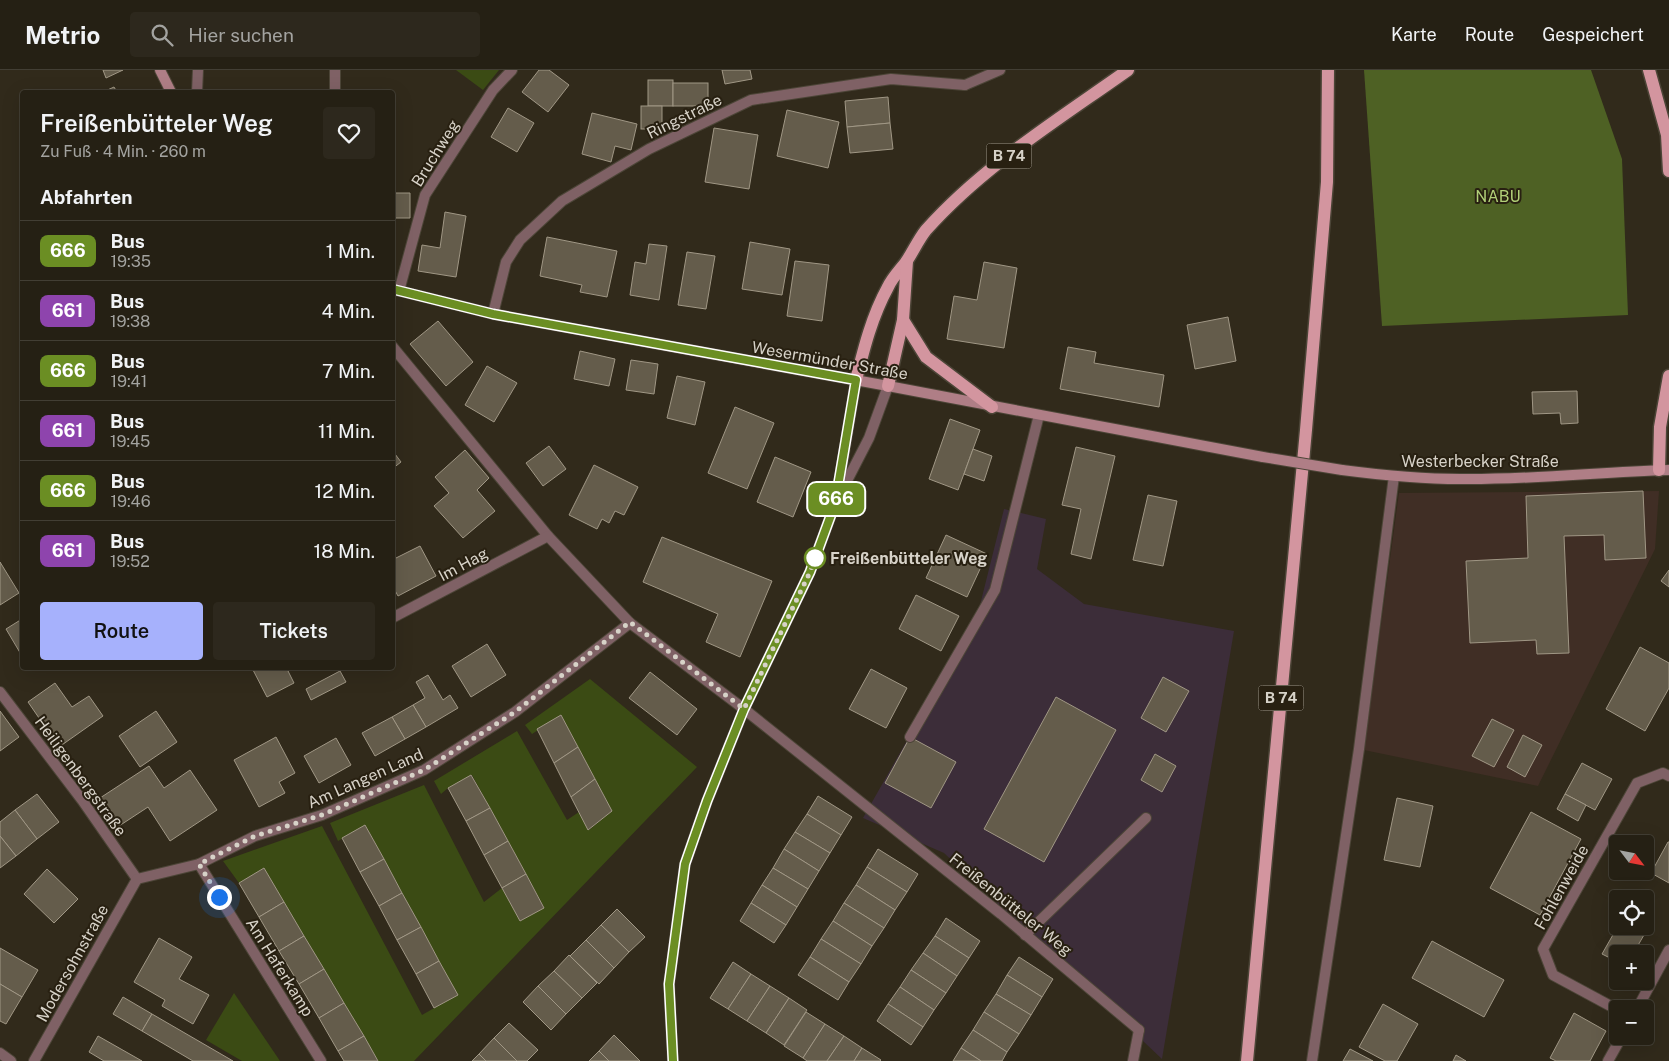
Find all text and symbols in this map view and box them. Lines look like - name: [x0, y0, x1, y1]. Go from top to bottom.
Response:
- search box: [130, 12, 480, 57]
- text: Metrio: [25, 21, 100, 49]
- icon: search: [148, 21, 176, 49]
- text: Hier suchen: [188, 24, 294, 46]
- text: Karte: [1391, 24, 1437, 45]
- text: Route: [1465, 24, 1514, 45]
- text: Gespeichert: [1542, 24, 1644, 45]
- street label: Ringstraße: [644, 90, 725, 143]
- button: heart: [323, 107, 375, 159]
- text: Freißenbütteler Weg: [40, 109, 273, 137]
- street label: Bruchweg: [407, 116, 463, 190]
- text: Zu Fuß · 4 Min. · 260 m: [40, 142, 206, 161]
- road number: B 74: [986, 144, 1032, 168]
- text: Abfahrten: [40, 186, 132, 208]
- park label: NABU: [1475, 187, 1521, 206]
- text: Bus: [111, 230, 145, 252]
- text: 666: [50, 240, 86, 261]
- text: 1 Min.: [326, 240, 375, 262]
- text: 19:35: [111, 252, 151, 271]
- text: Bus: [110, 290, 144, 312]
- text: 661: [52, 300, 83, 321]
- text: 4 Min.: [322, 300, 375, 322]
- text: 19:38: [110, 312, 150, 331]
- street label: Wesermünder Straße: [750, 337, 909, 384]
- text: Bus: [111, 350, 145, 372]
- text: 666: [50, 360, 86, 381]
- text: 7 Min.: [322, 360, 375, 382]
- text: 19:41: [111, 372, 147, 391]
- text: Bus: [110, 410, 144, 432]
- text: 661: [52, 420, 83, 441]
- text: 11 Min.: [318, 420, 375, 442]
- text: 19:45: [110, 432, 150, 451]
- street label: Westerbecker Straße: [1401, 452, 1559, 471]
- text: Bus: [111, 470, 145, 492]
- text: 666: [50, 480, 86, 501]
- text: 12 Min.: [314, 480, 375, 502]
- line badge: 666: [807, 483, 865, 515]
- text: 666: [818, 488, 854, 509]
- text: 19:46: [111, 492, 151, 511]
- text: Bus: [110, 530, 144, 552]
- text: 661: [52, 540, 83, 561]
- text: 18 Min.: [313, 540, 375, 562]
- street label: Im Hag: [435, 544, 491, 585]
- marker: Freißenbütteler Weg: [804, 547, 826, 569]
- place label: Freißenbütteler Weg: [830, 549, 987, 568]
- text: 19:52: [110, 552, 150, 571]
- button: Route: [40, 602, 203, 660]
- button: Tickets: [213, 602, 375, 660]
- road number: B 74: [1258, 686, 1304, 710]
- street label: Heiligenbergstraße: [31, 713, 131, 840]
- street label: Am Langen Land: [304, 744, 426, 812]
- north arrow: [1609, 835, 1654, 880]
- map controls: [1609, 835, 1654, 1045]
- street label: Fohlenweide: [1530, 842, 1593, 933]
- street label: Freißenbütteler Weg: [945, 849, 1076, 960]
- your location: [207, 885, 232, 910]
- button: locate: [1609, 890, 1654, 935]
- street label: Modersohnstraße: [32, 901, 112, 1025]
- street label: Am Haferkamp: [242, 915, 317, 1020]
- button: +: [1609, 945, 1654, 990]
- button: −: [1609, 1000, 1654, 1045]

